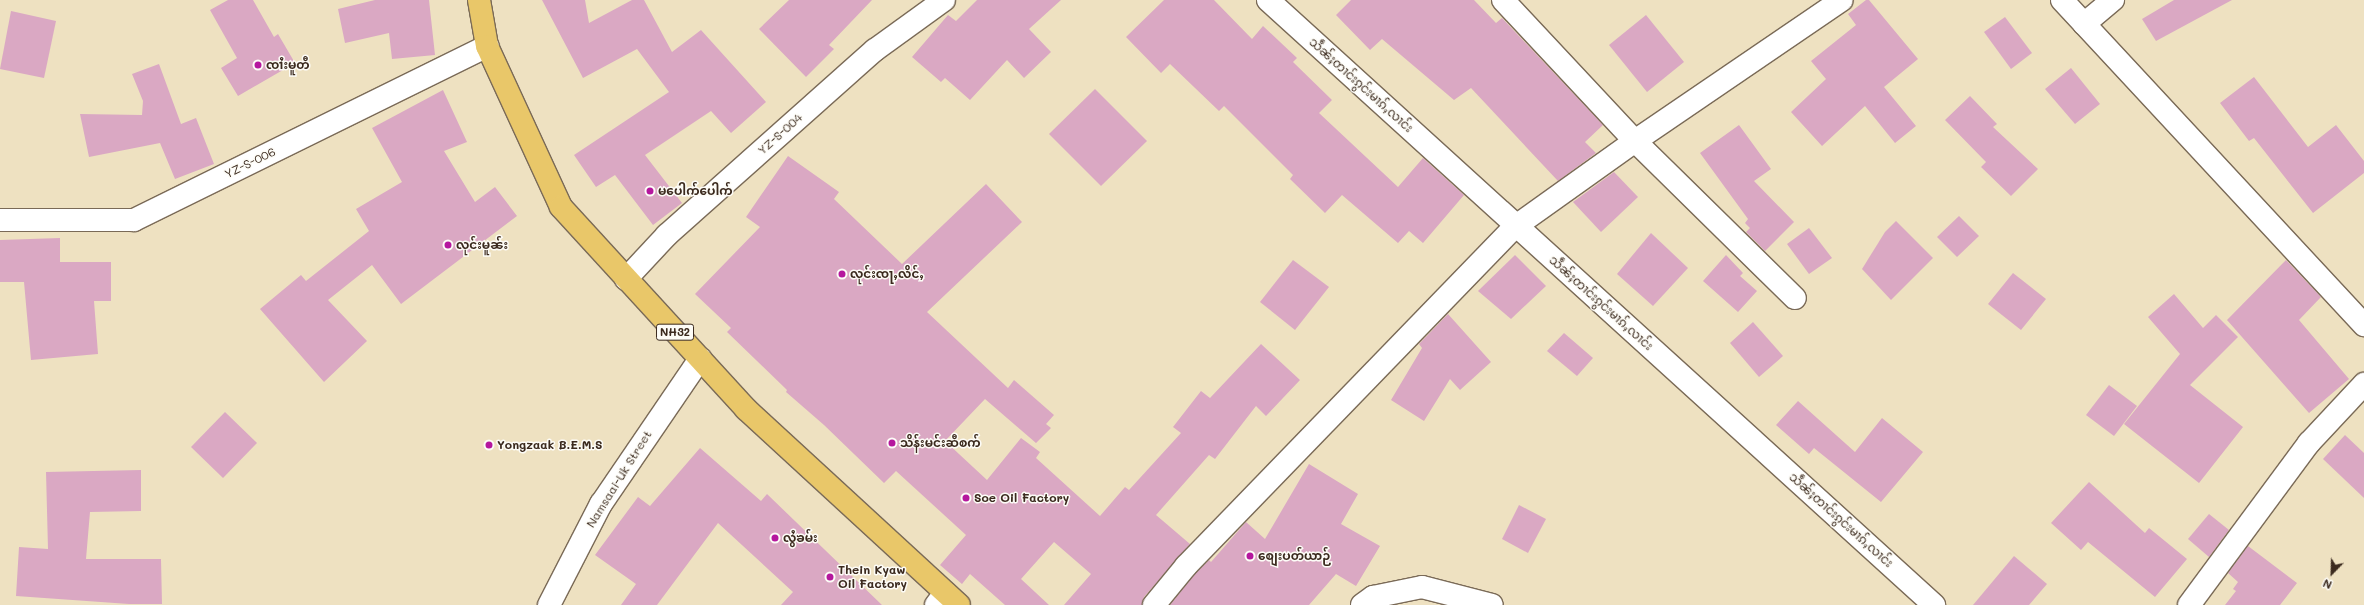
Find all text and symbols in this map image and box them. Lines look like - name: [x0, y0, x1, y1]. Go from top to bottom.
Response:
- street label: သဵၼ်ႈတၢင်းၵွင်းမၢၵ်ႇလၢင်း: [1306, 35, 1416, 135]
- place label: ၸၢႆးမူတီ: [266, 58, 310, 72]
- marker: ၸၢႆးမူတီ: [253, 60, 263, 70]
- street label: YZ-S-004: [755, 110, 805, 158]
- street label: YZ-S-006: [222, 145, 278, 181]
- place label: မပေါက်ပေါက်: [658, 184, 733, 198]
- marker: မပေါက်ပေါက်: [645, 186, 655, 196]
- place label: လုင်းမူၼ်း: [456, 238, 508, 252]
- marker: လုင်းမူၼ်း: [443, 240, 453, 250]
- street label: သဵၼ်ႈတၢင်းၵွင်းမၢၵ်ႇလၢင်း: [1546, 253, 1656, 353]
- place label: လုင်းၸႃႇလိင်ႇ: [850, 267, 924, 281]
- marker: လုင်းၸႃႇလိင်ႇ: [837, 269, 847, 279]
- road number: NH32: [656, 323, 694, 341]
- street label: Namsaai-Uk Street: [583, 428, 655, 530]
- place label: သိန်းမင်းဆီစက်: [900, 436, 981, 450]
- place label: Yongzaak B.E.M.S: [497, 438, 603, 452]
- marker: သိန်းမင်းဆီစက်: [887, 438, 897, 448]
- marker: Yongzaak B.E.M.S: [484, 440, 494, 450]
- street label: သဵၼ်ႈတၢင်းၵွင်းမၢၵ်ႇလၢင်း: [1786, 470, 1896, 570]
- place label: Soe Oil Factory: [974, 491, 1069, 505]
- marker: Soe Oil Factory: [961, 493, 971, 503]
- place label: လွႆၶမ်း: [783, 531, 818, 545]
- marker: လွႆၶမ်း: [770, 533, 780, 543]
- place label: စျေးပတ်ယာဉ်: [1258, 549, 1331, 563]
- marker: စျေးပတ်ယာဉ်: [1245, 551, 1255, 561]
- north arrow: [2312, 553, 2352, 593]
- place label: Thein Kyaw Oil Factory: [838, 563, 907, 591]
- marker: Thein Kyaw Oil Factory: [825, 572, 835, 582]
- text: N: [2320, 576, 2334, 593]

